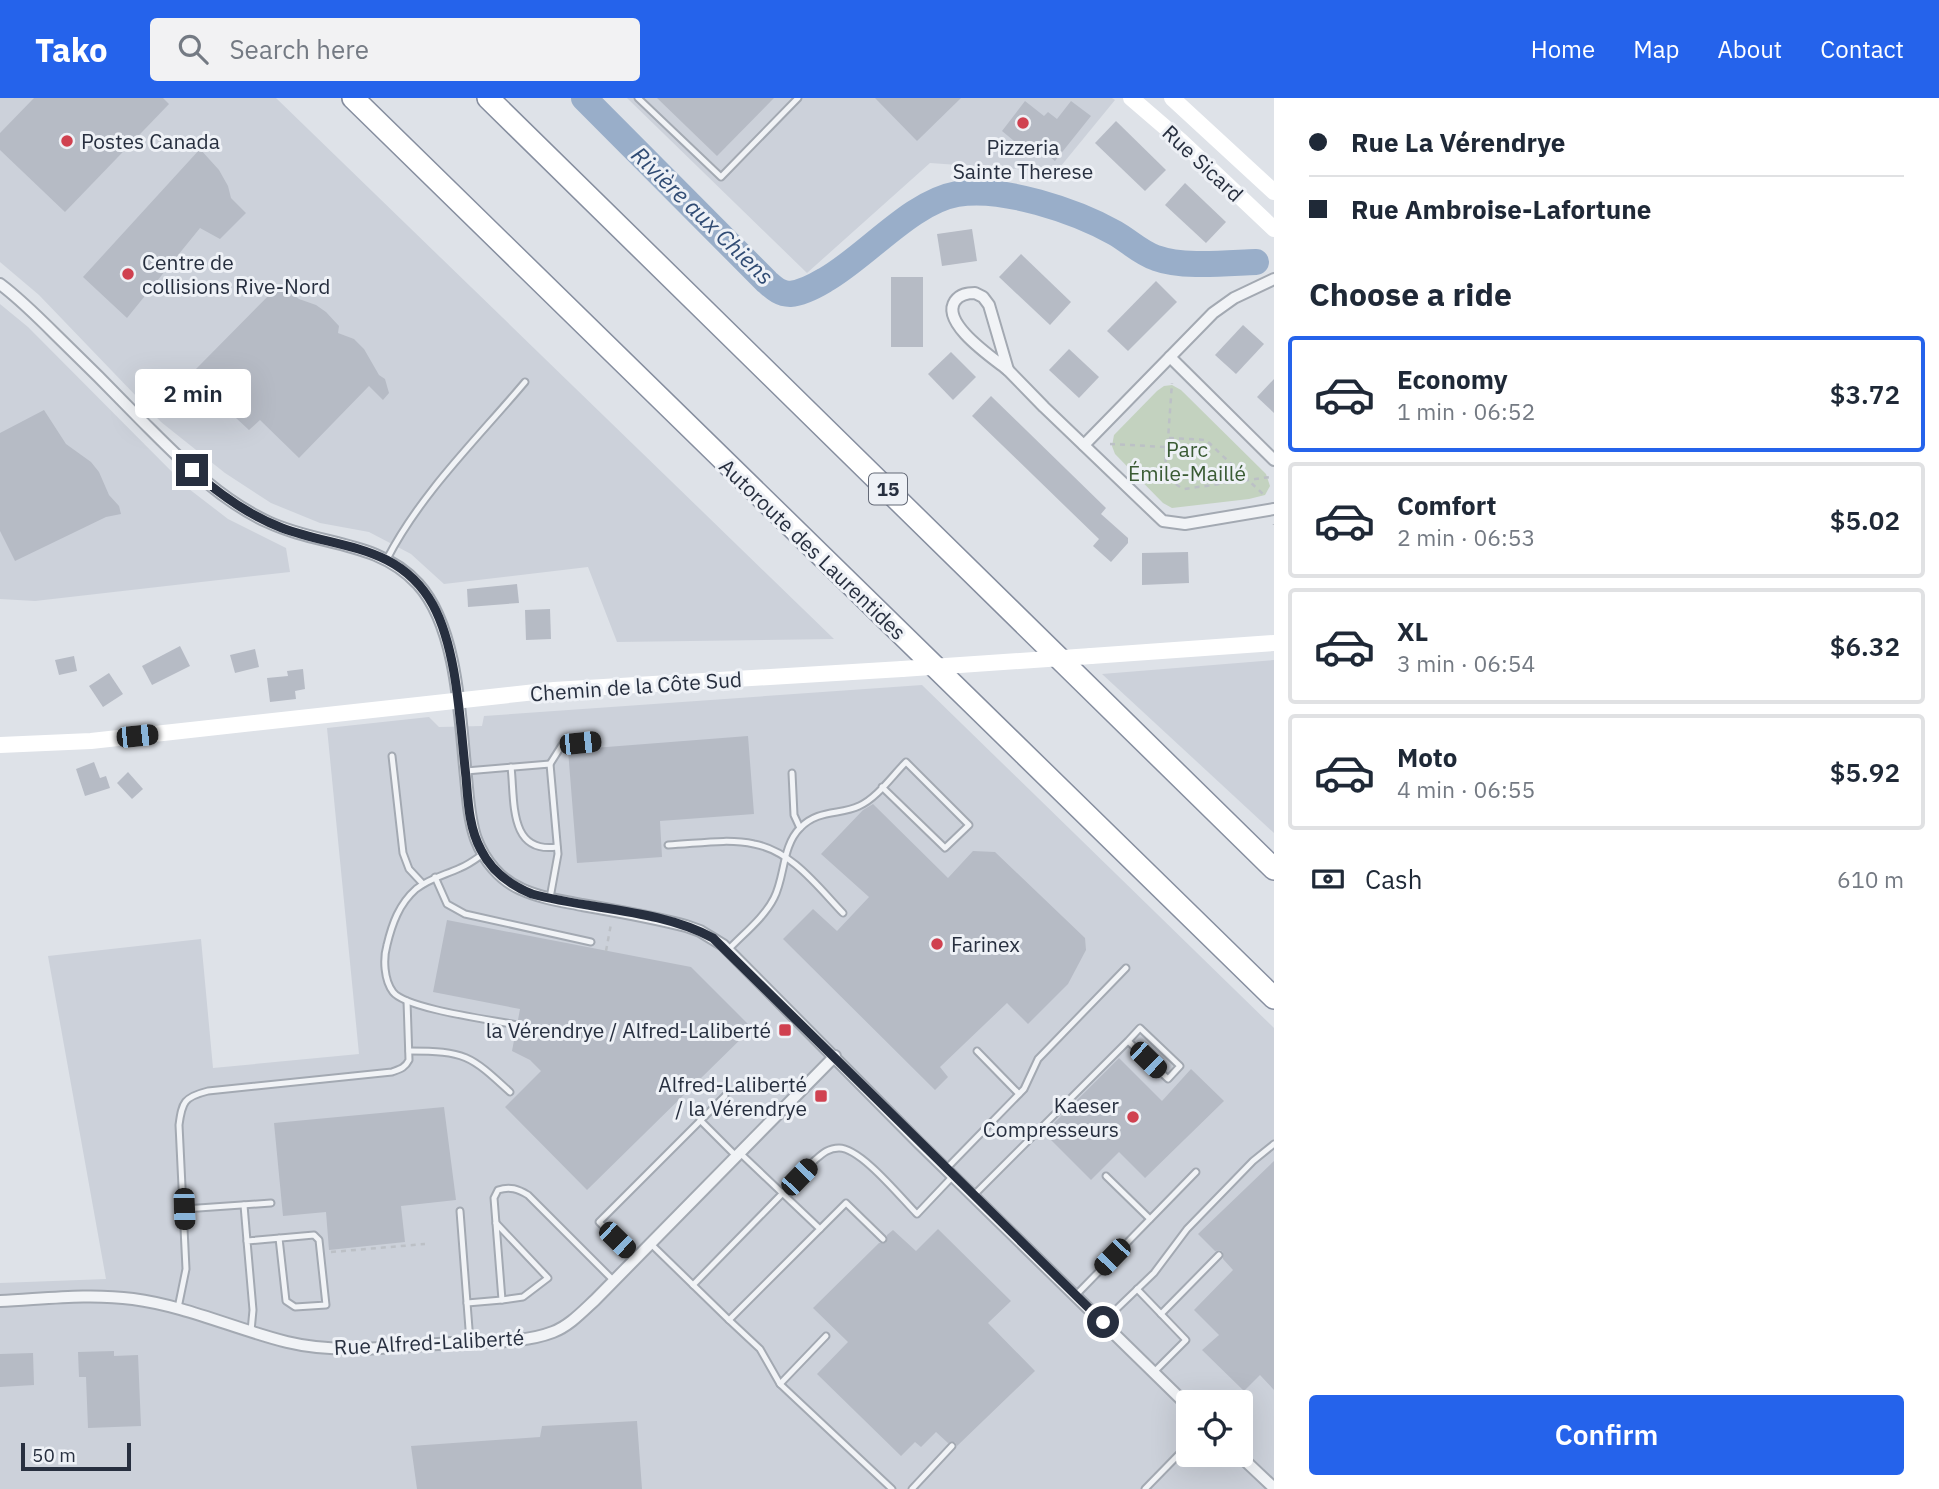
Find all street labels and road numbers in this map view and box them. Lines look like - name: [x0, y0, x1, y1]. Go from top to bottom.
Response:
- street label: Rue Sicard: [1157, 118, 1249, 208]
- street label: Autoroute des Laurentides: [713, 452, 913, 646]
- road number: 15: [869, 474, 907, 504]
- street label: Chemin de la Côte Sud: [529, 665, 743, 707]
- street label: Rue Alfred-Laliberté: [333, 1323, 525, 1361]

